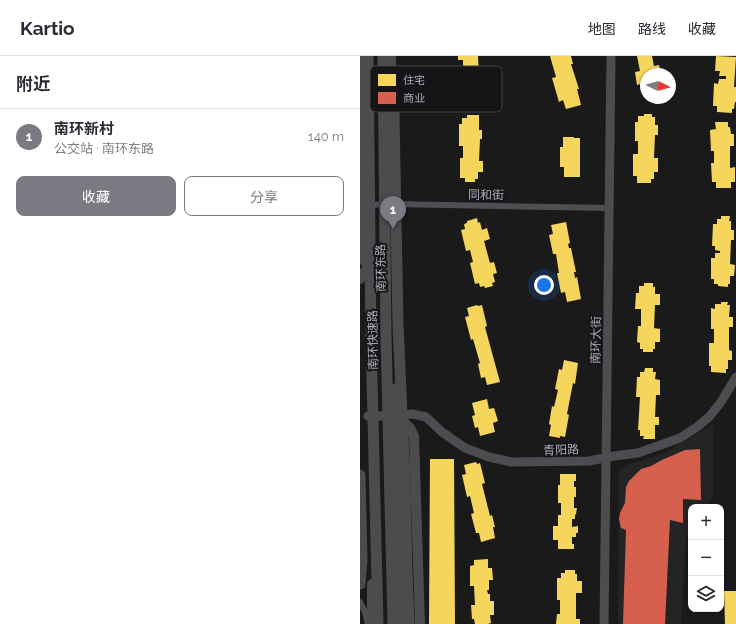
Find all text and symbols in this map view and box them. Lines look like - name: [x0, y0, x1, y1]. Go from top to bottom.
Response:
- text: Kartio: [20, 17, 75, 39]
- text: 地图: [588, 21, 616, 37]
- text: 路线: [638, 21, 666, 37]
- text: 收藏: [688, 21, 716, 37]
- legend: [370, 66, 502, 112]
- north arrow: [640, 68, 676, 104]
- text: 附近: [16, 74, 50, 94]
- text: 住宅: [403, 74, 425, 87]
- text: 商业: [403, 92, 425, 105]
- text: 南环新村: [54, 120, 114, 138]
- text: 1: [26, 129, 32, 144]
- text: 140 m: [308, 129, 344, 144]
- text: 公交站 · 南环东路: [54, 141, 154, 156]
- button: 收藏: [16, 176, 176, 216]
- button: 分享: [184, 176, 344, 216]
- street label: 同和街: [468, 188, 504, 202]
- pin: 1: [380, 196, 406, 229]
- street label: 南环东路: [374, 244, 388, 292]
- your location: [534, 275, 554, 295]
- street label: 南环快速路: [365, 310, 381, 370]
- street label: 南环大街: [589, 316, 603, 364]
- street label: 青阳路: [543, 442, 579, 458]
- map controls: [688, 504, 724, 612]
- button: +: [688, 504, 724, 540]
- button: −: [688, 540, 724, 576]
- button: layers: [688, 576, 724, 612]

